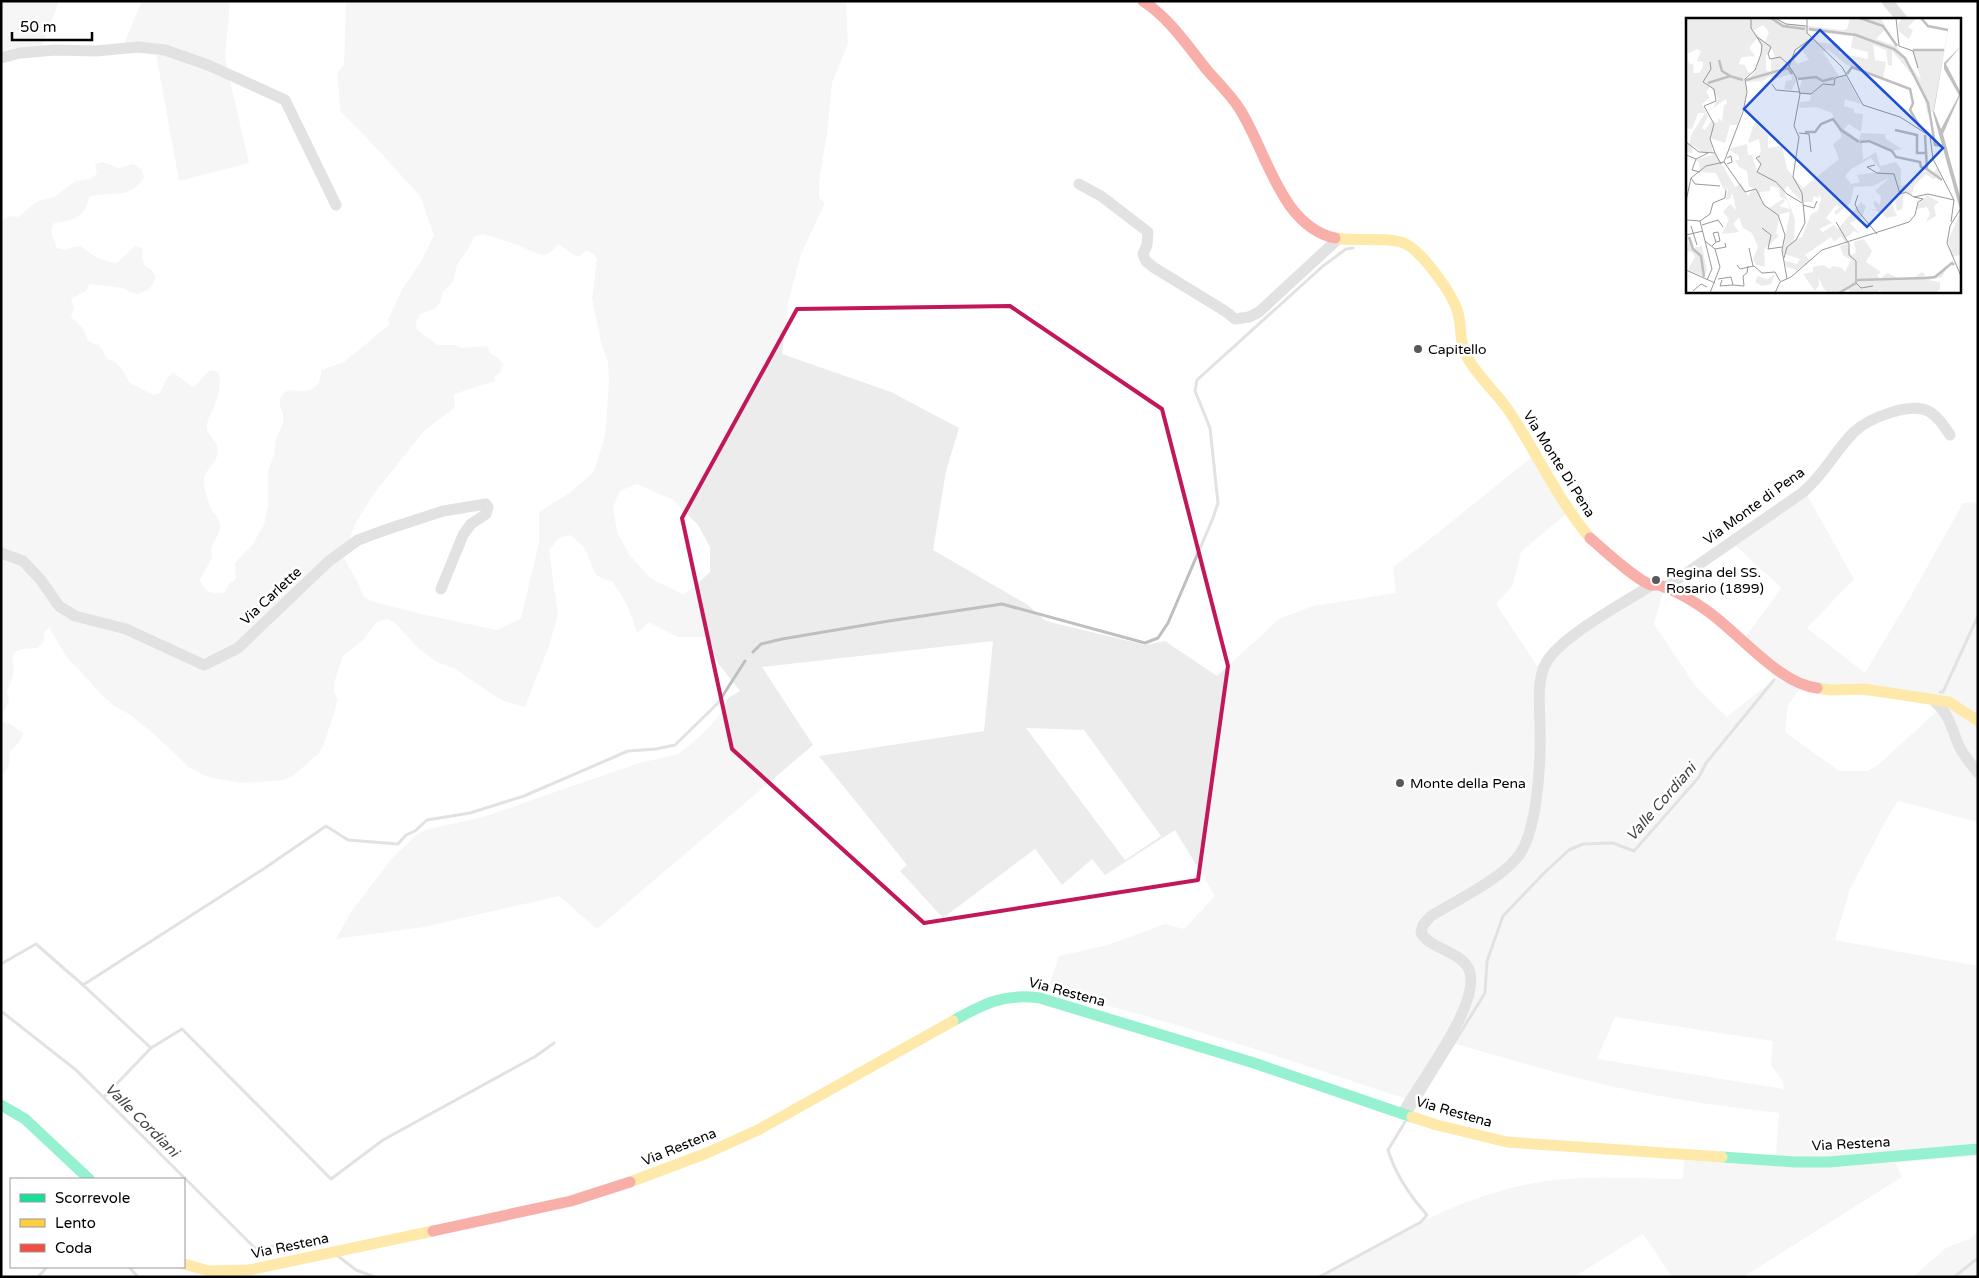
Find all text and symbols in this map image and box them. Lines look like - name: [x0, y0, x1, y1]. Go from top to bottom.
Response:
- scale bar: [12, 10, 92, 42]
- text: 50 m: [20, 18, 57, 36]
- inset map: [1686, 18, 1962, 292]
- place label: Capitello: [1428, 341, 1487, 358]
- marker: Capitello: [1412, 343, 1424, 355]
- street label: Via Monte Di Pena: [1519, 407, 1599, 521]
- street label: Via Monte di Pena: [1700, 464, 1808, 548]
- street label: Via Carlette: [237, 563, 305, 629]
- place label: Regina del SS. Rosario (1899): [1666, 564, 1764, 597]
- marker: Regina del SS. Rosario (1899): [1650, 574, 1662, 586]
- water label: Valle Cordiani: [1622, 758, 1701, 845]
- place label: Monte della Pena: [1410, 775, 1526, 792]
- marker: Monte della Pena: [1394, 777, 1406, 789]
- street label: Via Restena: [1027, 974, 1107, 1010]
- water label: Valle Cordiani: [101, 1079, 184, 1162]
- street label: Via Restena: [1414, 1093, 1494, 1131]
- street label: Via Restena: [639, 1124, 719, 1170]
- street label: Via Restena: [1811, 1133, 1891, 1155]
- legend: [10, 1178, 185, 1268]
- text: Scorrevole: [55, 1189, 130, 1207]
- text: Lento: [55, 1214, 96, 1232]
- street label: Via Restena: [250, 1230, 330, 1262]
- text: Coda: [55, 1239, 92, 1257]

